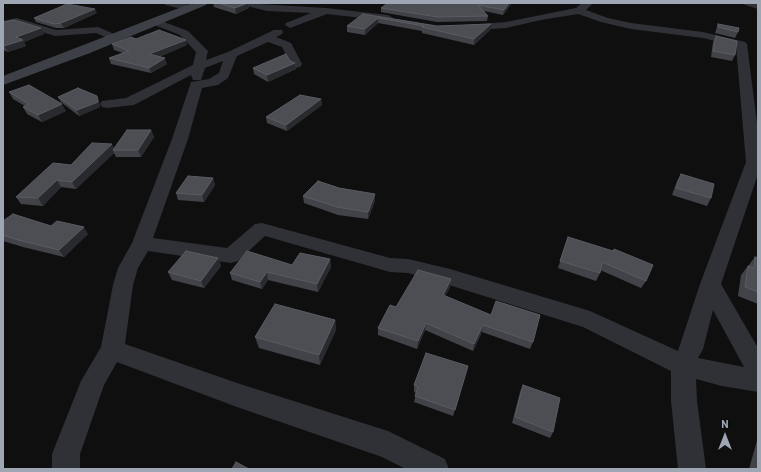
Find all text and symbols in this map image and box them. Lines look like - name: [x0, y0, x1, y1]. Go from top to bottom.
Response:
- north arrow: [705, 416, 745, 456]
- text: N: [721, 417, 729, 430]

